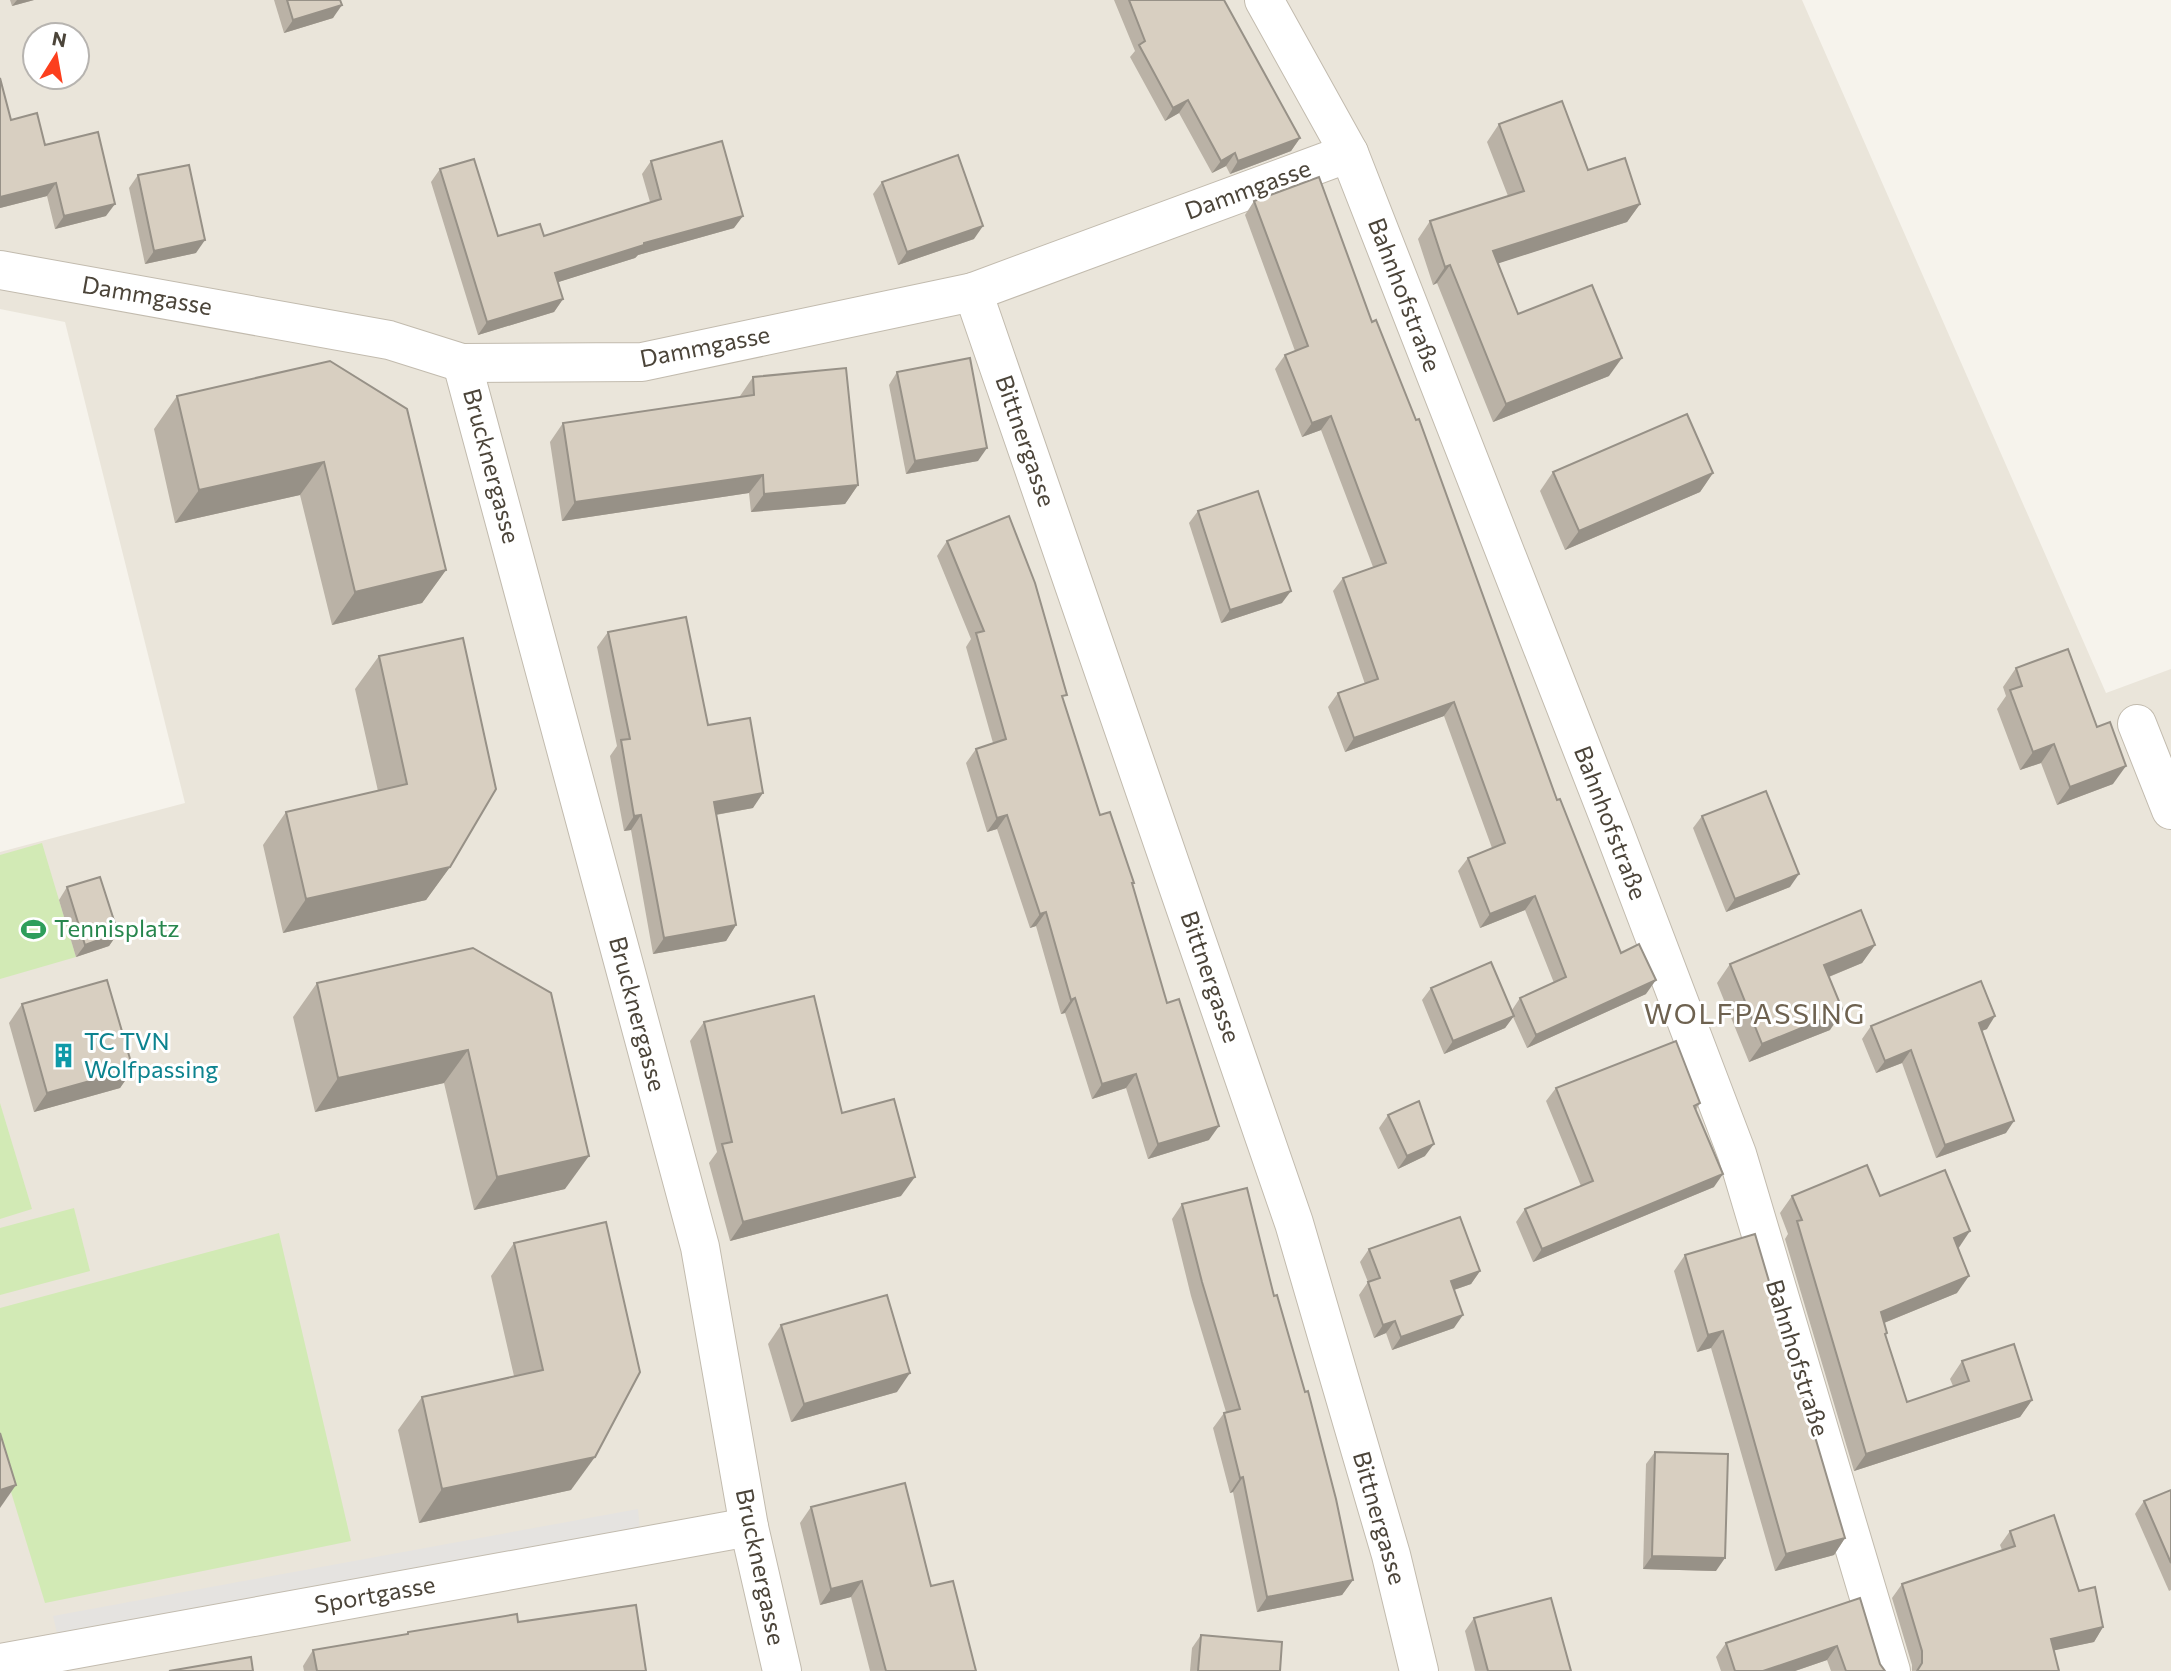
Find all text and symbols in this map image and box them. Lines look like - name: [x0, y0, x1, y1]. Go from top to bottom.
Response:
- north arrow: [21, 21, 91, 91]
- text: N: [50, 26, 69, 51]
- street label: Dammgasse: [1181, 152, 1314, 225]
- street label: Bahnhofstraße: [1363, 213, 1448, 375]
- street label: Dammgasse: [80, 269, 215, 320]
- street label: Dammgasse: [637, 319, 772, 372]
- street label: Bittnergasse: [990, 371, 1062, 510]
- street label: Brucknergasse: [458, 385, 527, 546]
- street label: Bahnhofstraße: [1569, 741, 1654, 903]
- street label: Bittnergasse: [1175, 907, 1247, 1046]
- place label: Tennisplatz: [54, 913, 179, 942]
- sports icon: Tennisplatz: [20, 915, 48, 943]
- street label: Brucknergasse: [604, 933, 673, 1094]
- district label: WOLFPASSING: [1644, 996, 1866, 1030]
- place label: TC TVN Wolfpassing: [84, 1026, 218, 1083]
- building icon: TC TVN Wolfpassing: [50, 1042, 78, 1070]
- street label: Bahnhofstraße: [1761, 1276, 1836, 1439]
- street label: Bittnergasse: [1348, 1448, 1413, 1588]
- street label: Brucknergasse: [731, 1486, 792, 1648]
- street label: Sportgasse: [312, 1569, 437, 1618]

